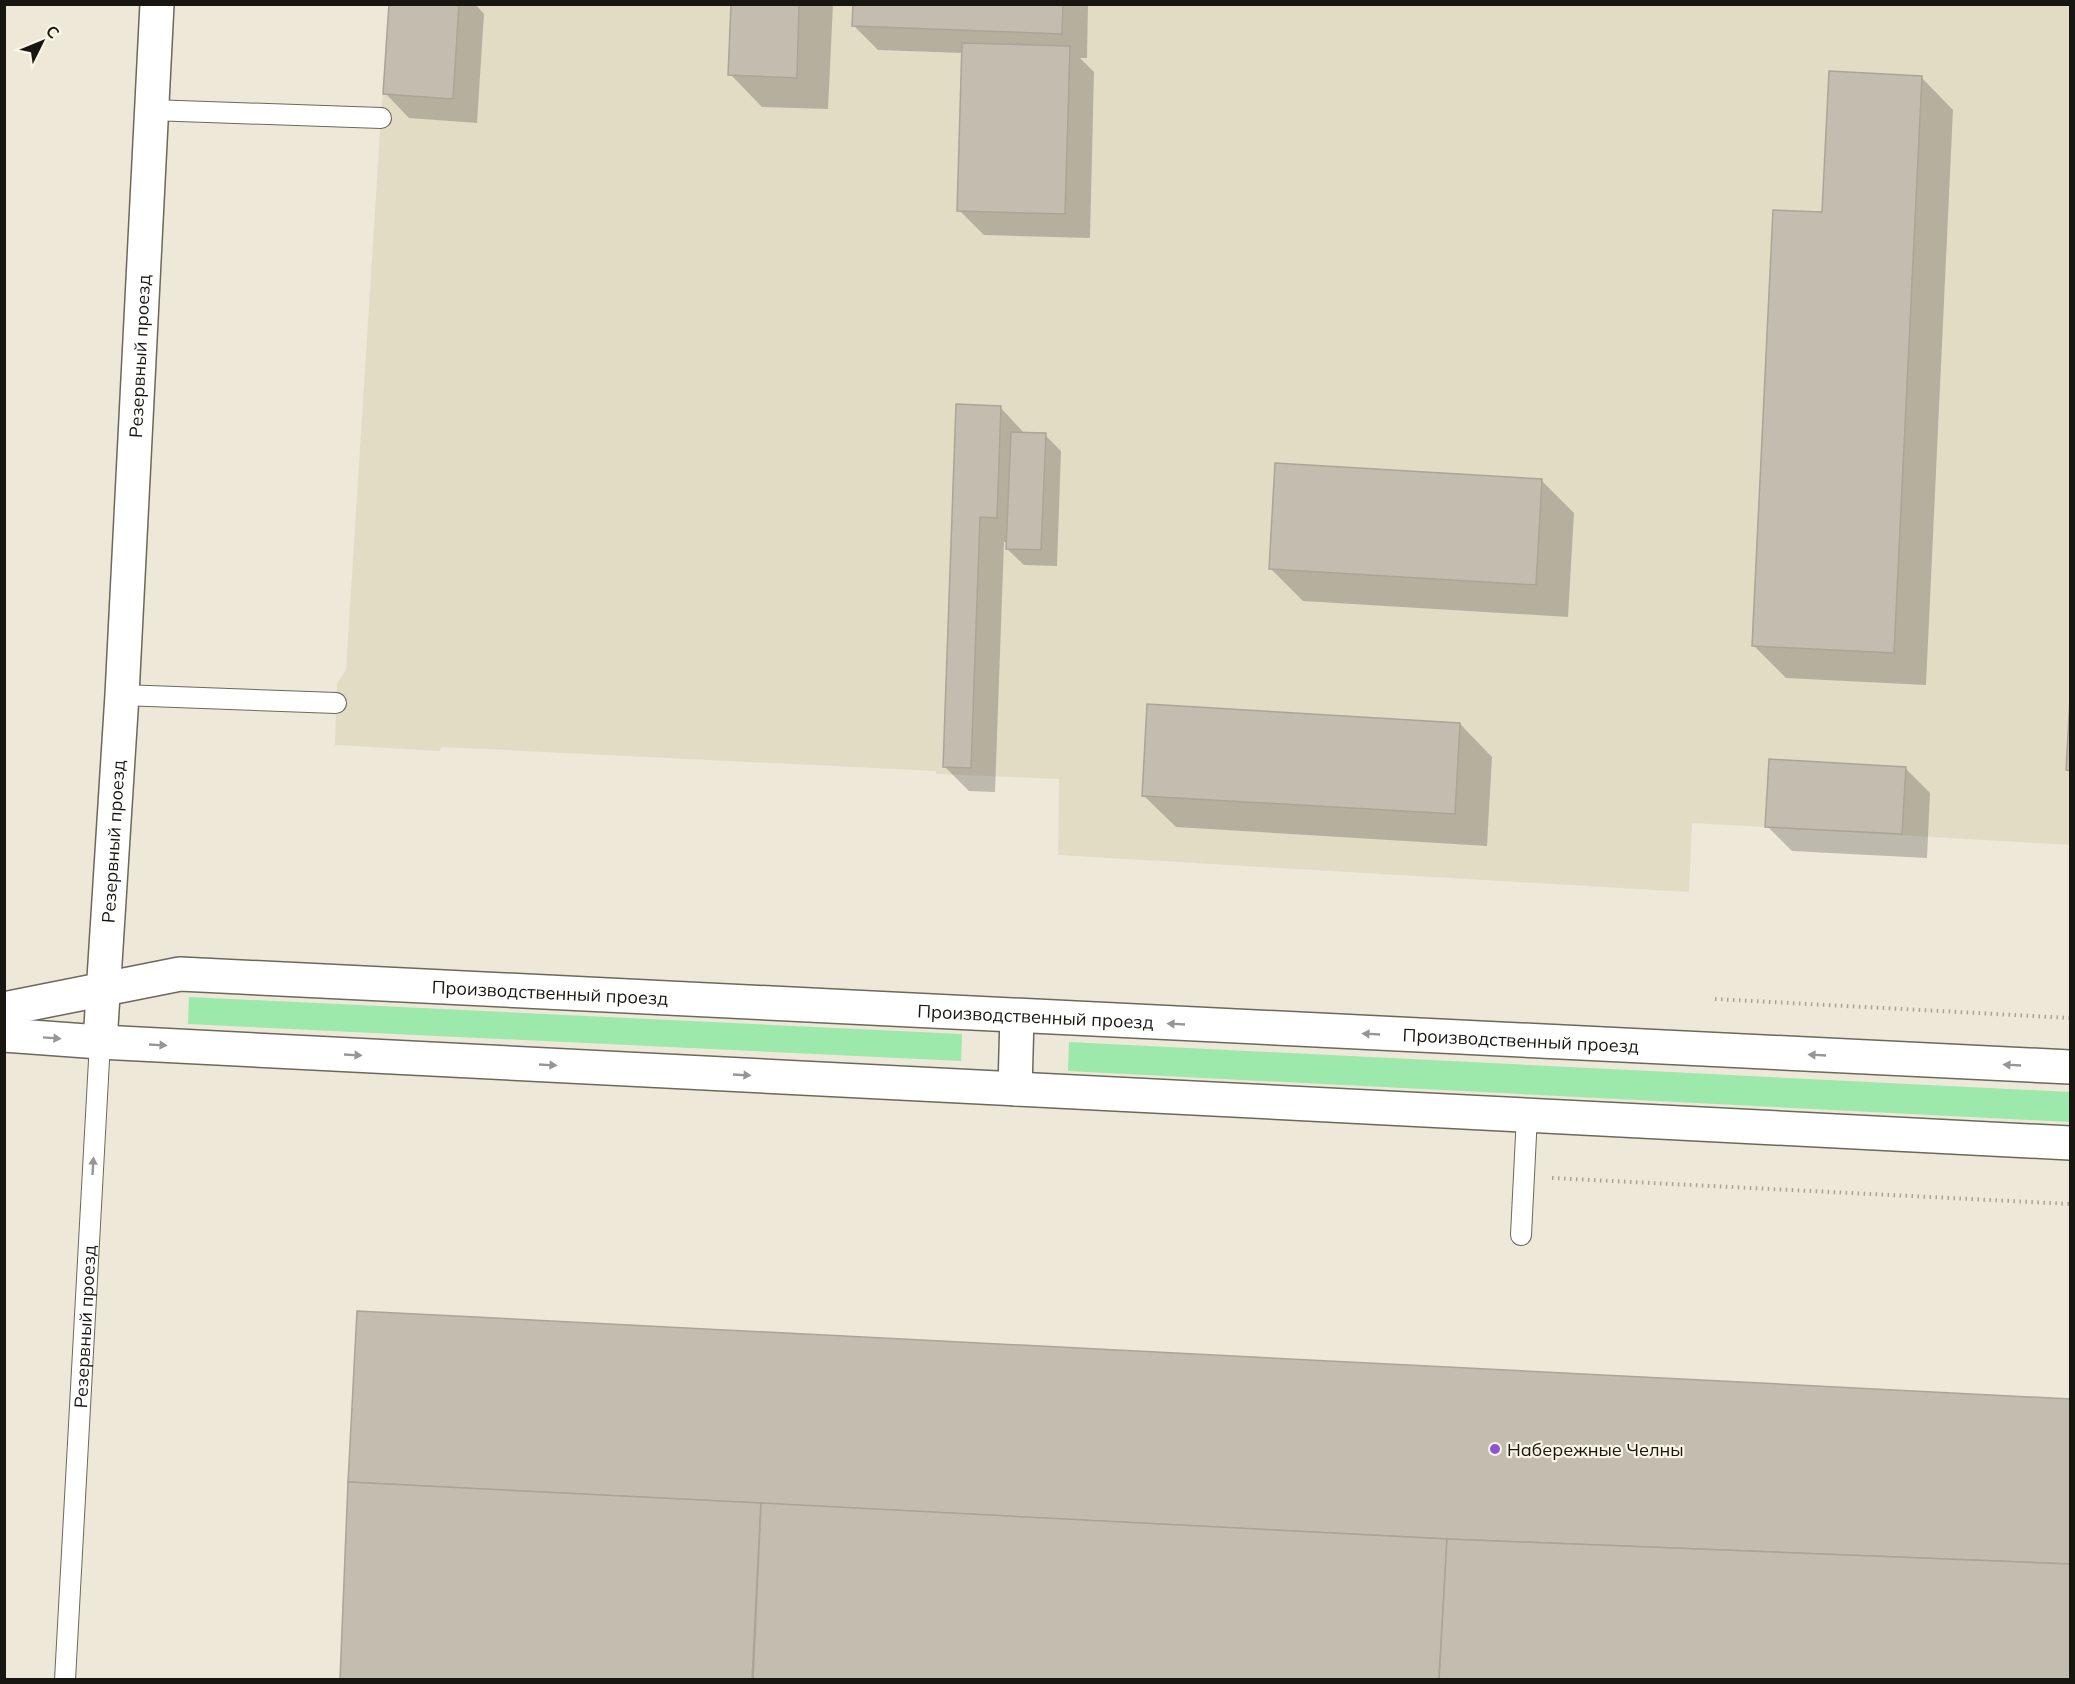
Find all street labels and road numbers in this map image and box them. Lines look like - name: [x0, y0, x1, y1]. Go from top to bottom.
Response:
- street label: Резервный проезд: [124, 274, 155, 438]
- street label: Резервный проезд: [96, 759, 129, 924]
- street label: Производственный проезд: [431, 975, 669, 1010]
- street label: Производственный проезд: [917, 999, 1154, 1033]
- street label: Производственный проезд: [1402, 1023, 1640, 1057]
- street label: Резервный проезд: [68, 1244, 100, 1409]

